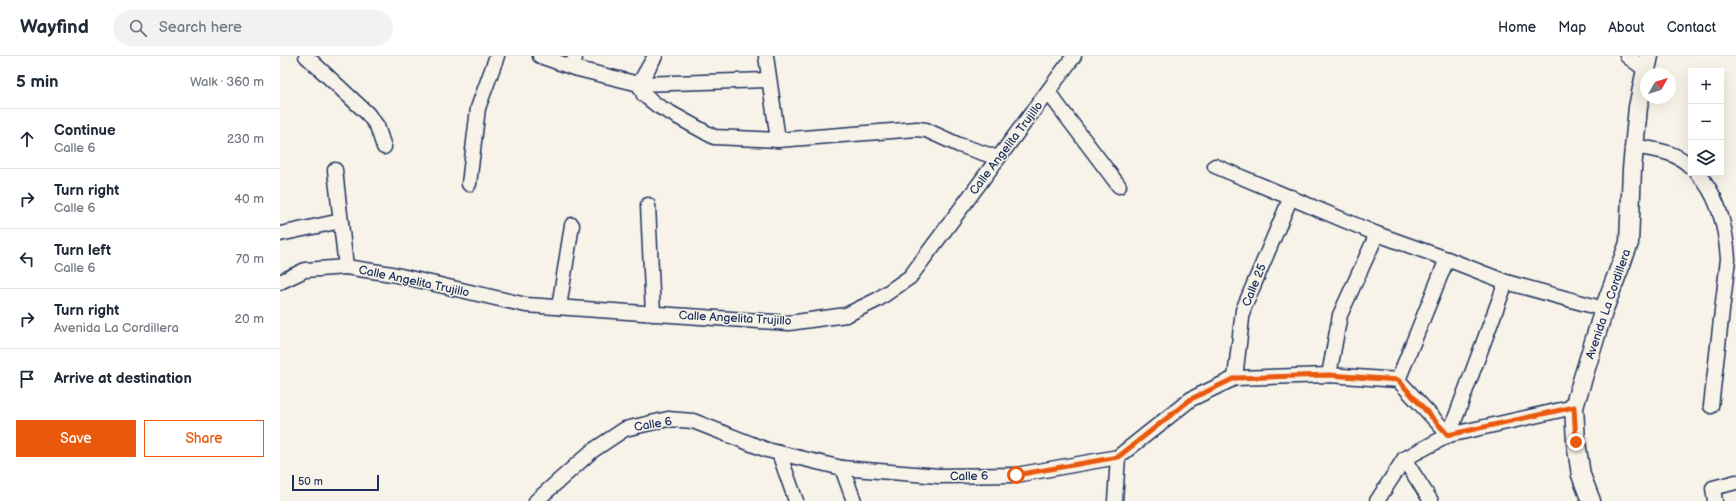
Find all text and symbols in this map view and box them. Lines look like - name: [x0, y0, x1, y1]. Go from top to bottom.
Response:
- search box: [113, 10, 393, 46]
- text: Wayfind: [20, 16, 89, 39]
- icon: search: [127, 17, 149, 39]
- text: Search here: [159, 18, 242, 37]
- text: Home: [1498, 19, 1536, 36]
- text: Map: [1558, 19, 1586, 36]
- text: About: [1608, 19, 1645, 36]
- text: Contact: [1667, 19, 1716, 36]
- north arrow: [1640, 68, 1676, 104]
- map controls: [1688, 68, 1724, 176]
- button: +: [1688, 68, 1724, 104]
- text: 5 min: [16, 72, 59, 92]
- text: Walk · 360 m: [190, 74, 264, 90]
- street label: Calle Angelita Trujillo: [966, 99, 1046, 198]
- button: −: [1688, 104, 1724, 140]
- text: Continue: [54, 121, 116, 140]
- icon: ahead: [16, 128, 38, 150]
- text: 230 m: [227, 131, 264, 147]
- text: Calle 6: [54, 140, 95, 156]
- button: layers: [1688, 140, 1724, 176]
- text: Turn right: [54, 181, 119, 200]
- icon: right: [16, 188, 38, 210]
- text: 40 m: [234, 191, 264, 207]
- text: Calle 6: [54, 200, 95, 216]
- text: Turn left: [54, 241, 111, 260]
- street label: Avenida La Cordillera: [1583, 247, 1634, 361]
- icon: left: [16, 248, 38, 270]
- text: 70 m: [236, 251, 264, 267]
- text: Calle 6: [54, 260, 95, 276]
- street label: Calle 25: [1239, 261, 1270, 309]
- street label: Calle Angelita Trujillo: [357, 262, 471, 301]
- text: Turn right: [54, 301, 119, 320]
- icon: right: [16, 308, 38, 330]
- street label: Calle Angelita Trujillo: [678, 308, 792, 329]
- text: 20 m: [234, 311, 264, 327]
- text: Avenida La Cordillera: [54, 320, 179, 336]
- icon: arrive: [16, 368, 38, 390]
- text: Arrive at destination: [54, 369, 192, 388]
- street label: Calle 6: [633, 414, 673, 435]
- button: Save: [16, 420, 136, 457]
- button: Share: [144, 420, 264, 457]
- route end: [1567, 433, 1585, 451]
- route start: [1007, 466, 1025, 484]
- street label: Calle 6: [950, 469, 988, 484]
- scale bar: [292, 473, 379, 492]
- text: 50 m: [298, 475, 323, 488]

